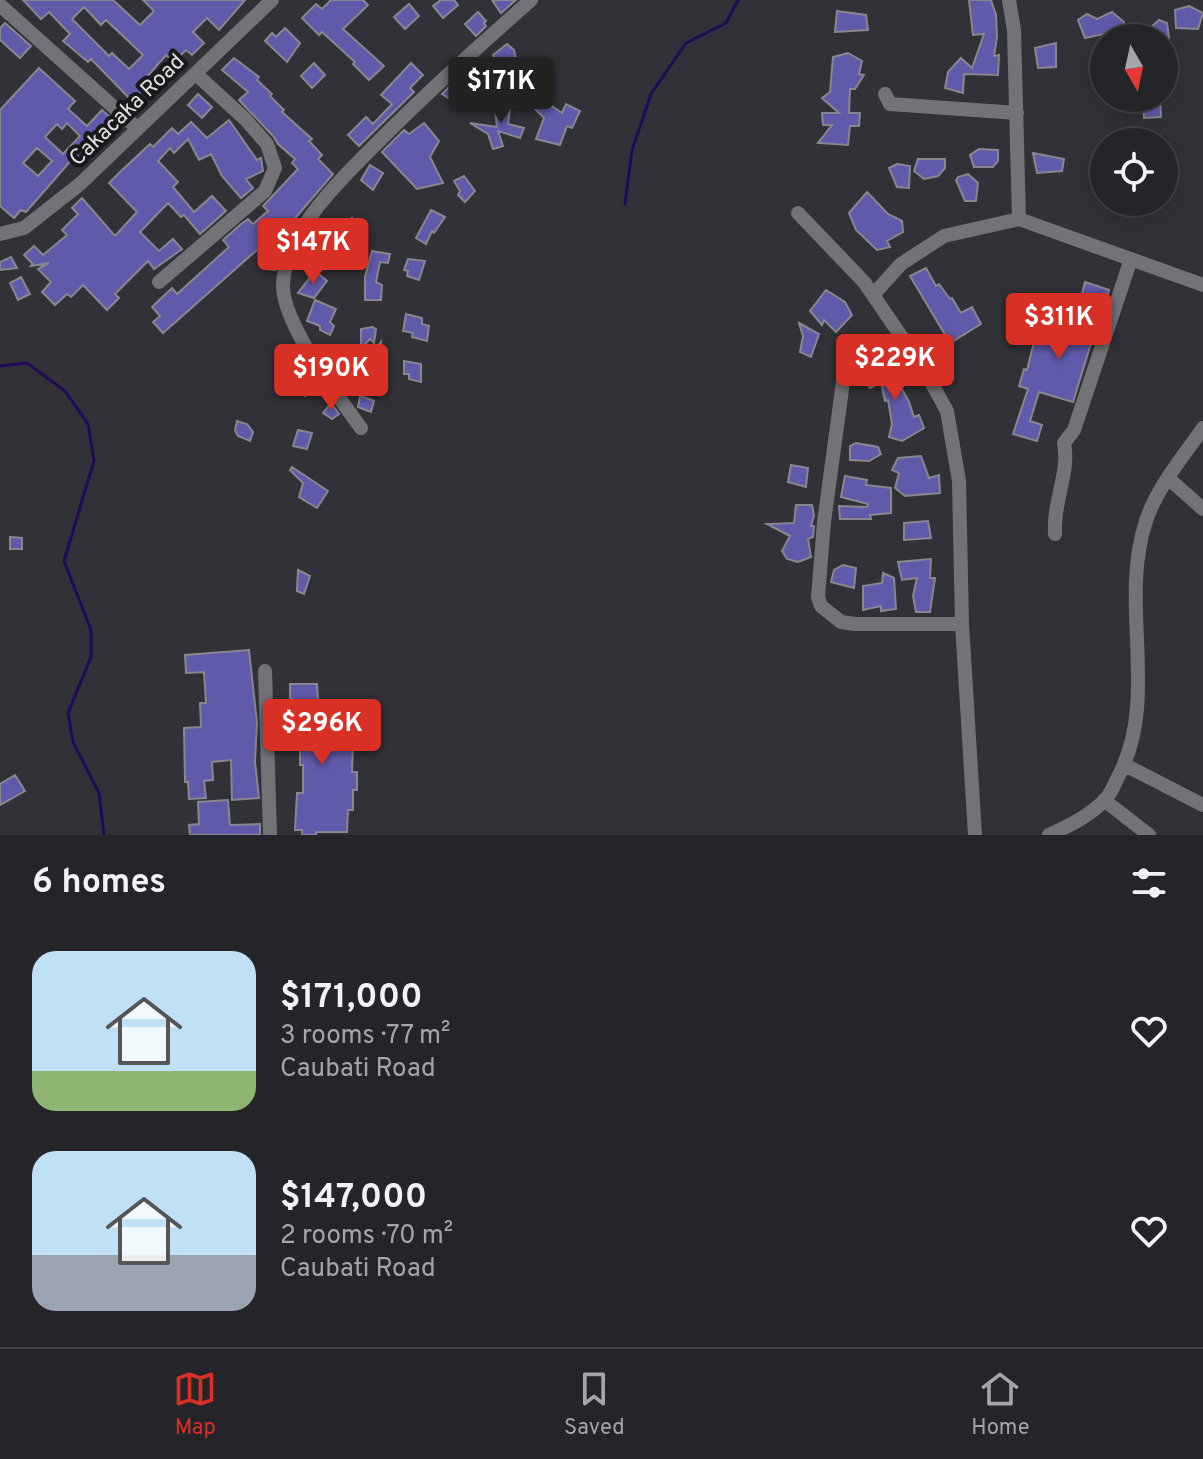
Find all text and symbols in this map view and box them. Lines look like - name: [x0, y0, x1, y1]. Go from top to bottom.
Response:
- north arrow: [1090, 24, 1178, 112]
- map controls: [1090, 24, 1178, 216]
- street label: Cakacaka Road: [64, 49, 191, 173]
- pin: $171K: [445, 57, 557, 125]
- text: $171K: [466, 66, 536, 99]
- button: locate: [1090, 128, 1178, 216]
- pin: $147K: [257, 218, 369, 286]
- text: $147K: [275, 227, 351, 260]
- pin: $311K: [1003, 293, 1115, 361]
- text: $311K: [1024, 302, 1094, 335]
- pin: $229K: [839, 334, 951, 402]
- text: $229K: [854, 343, 936, 376]
- pin: $190K: [275, 344, 387, 412]
- text: $190K: [292, 353, 370, 386]
- pin: $296K: [266, 699, 378, 767]
- text: $296K: [281, 708, 363, 741]
- icon: filters: [1127, 861, 1171, 905]
- text: 6 homes: [32, 862, 166, 905]
- text: $171,000: [280, 977, 423, 1020]
- icon: home: [96, 983, 192, 1079]
- icon: heart: [1127, 1009, 1171, 1053]
- text: 3 rooms · 77 m²: [280, 1020, 450, 1053]
- text: Caubati Road: [280, 1053, 436, 1086]
- text: $147,000: [280, 1177, 427, 1220]
- icon: home: [96, 1183, 192, 1279]
- icon: heart: [1127, 1209, 1171, 1253]
- text: 2 rooms · 70 m²: [280, 1220, 453, 1253]
- text: Caubati Road: [280, 1253, 436, 1286]
- tab: Map: [173, 1367, 217, 1442]
- tab: Saved: [564, 1367, 625, 1442]
- tab: Home: [971, 1367, 1030, 1442]

